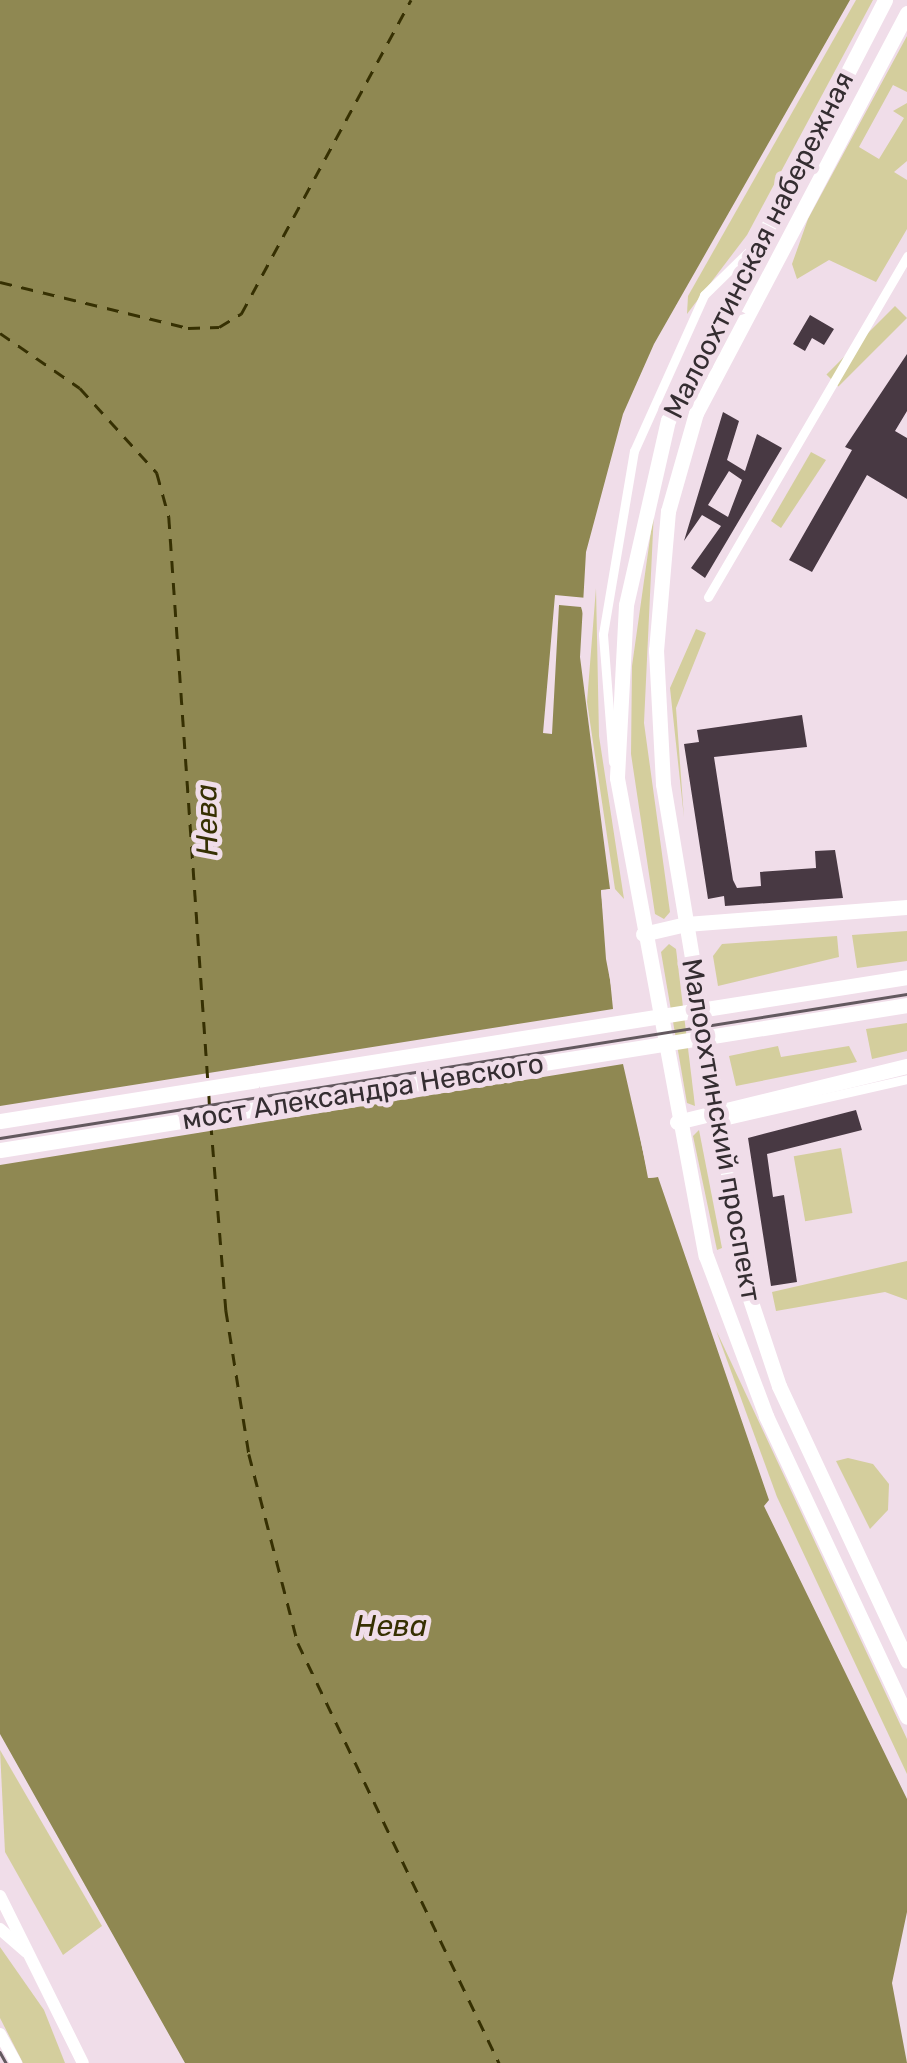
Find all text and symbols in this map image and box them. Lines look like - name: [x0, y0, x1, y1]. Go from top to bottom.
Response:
- street label: Малоохтинская набережная: [657, 66, 861, 424]
- water label: Нева: [188, 783, 226, 857]
- street label: Малоохтинский проспект: [674, 956, 768, 1304]
- street label: мост Александра Невского: [180, 1047, 546, 1137]
- water label: Нева: [355, 1608, 427, 1644]

